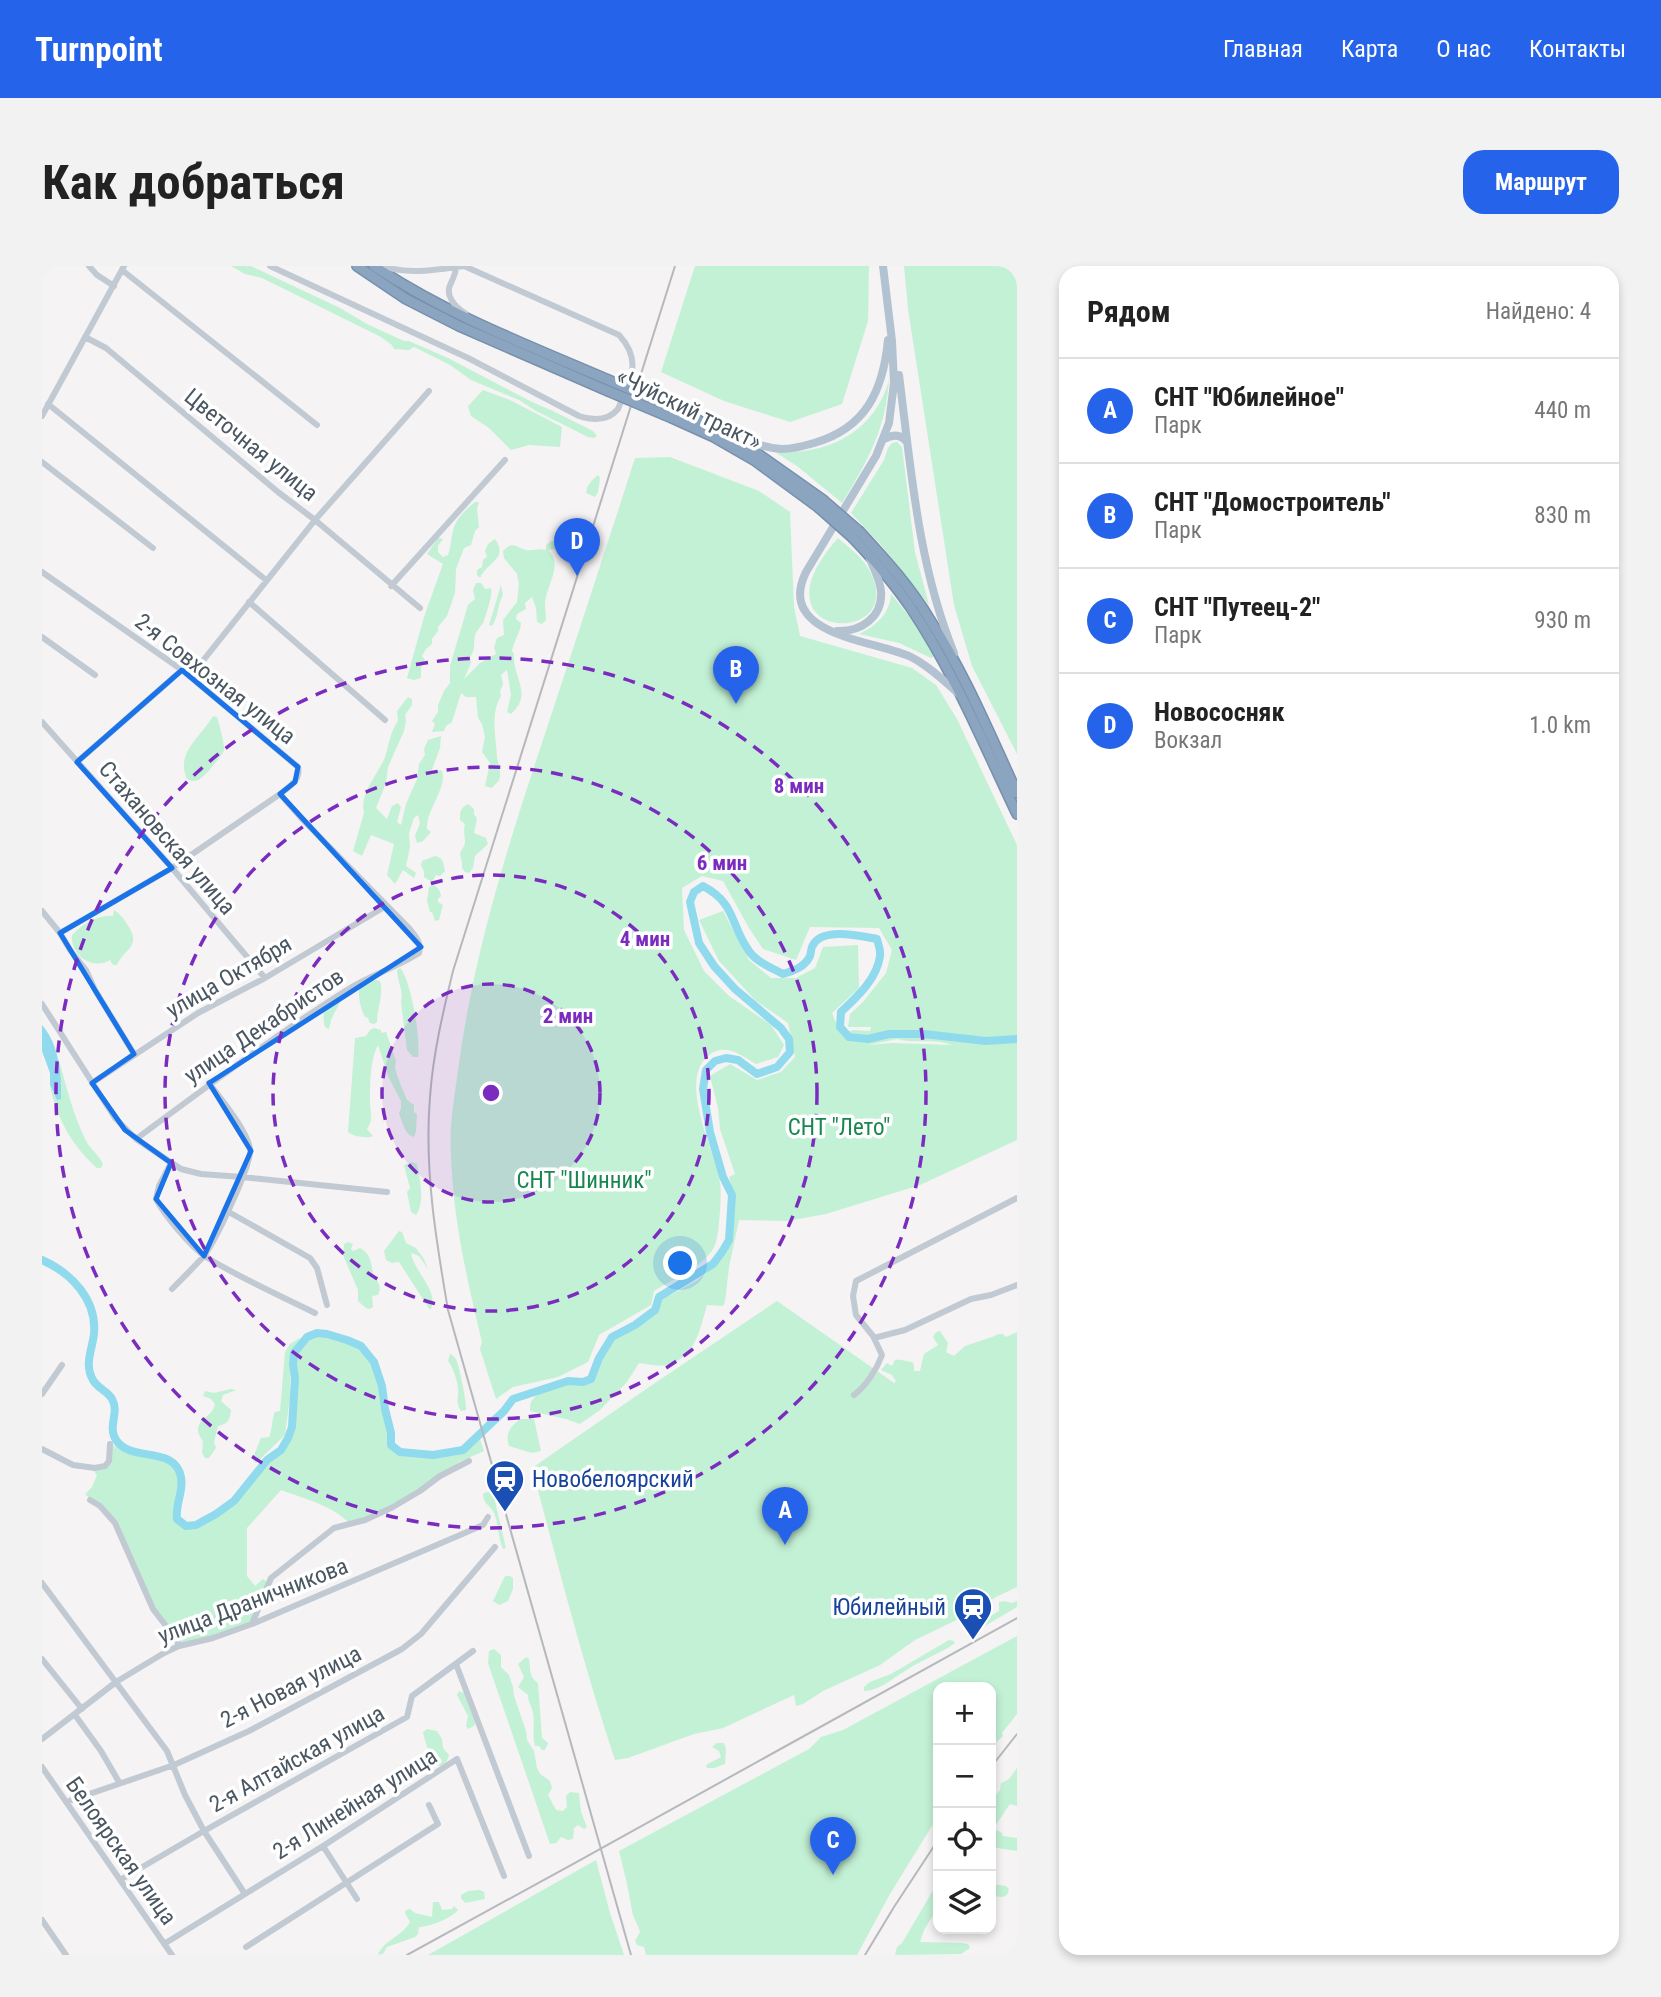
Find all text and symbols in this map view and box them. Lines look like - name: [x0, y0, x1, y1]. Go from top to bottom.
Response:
- text: Turnpoint: [35, 30, 163, 69]
- text: Главная: [1223, 35, 1303, 63]
- text: Карта: [1341, 35, 1398, 63]
- text: О нас: [1436, 35, 1491, 63]
- text: Контакты: [1529, 35, 1626, 63]
- button: Маршрут: [1463, 150, 1619, 214]
- text: Как добраться: [42, 154, 345, 211]
- text: Рядом: [1087, 294, 1171, 329]
- text: Найдено: 4: [1486, 298, 1591, 325]
- street label: «Чуйский тракт»: [612, 362, 766, 456]
- text: СНТ "Юбилейное": [1154, 382, 1344, 412]
- street label: Цветочная улица: [179, 383, 323, 507]
- text: A: [1103, 397, 1117, 424]
- text: 440 m: [1534, 397, 1591, 424]
- text: Парк: [1154, 412, 1202, 439]
- text: СНТ "Домостроитель": [1154, 487, 1391, 517]
- text: B: [1104, 502, 1116, 529]
- text: 830 m: [1534, 502, 1591, 529]
- text: Парк: [1154, 517, 1202, 544]
- pin: D: [554, 518, 600, 576]
- text: СНТ "Путеец-2": [1154, 592, 1320, 622]
- text: C: [1103, 607, 1117, 634]
- text: 930 m: [1534, 607, 1591, 634]
- street label: 2-я Совхозная улица: [129, 608, 301, 750]
- text: Парк: [1154, 622, 1202, 649]
- pin: B: [713, 646, 759, 704]
- text: Новососняк: [1154, 697, 1285, 727]
- text: D: [1104, 712, 1117, 739]
- text: 1.0 km: [1529, 712, 1591, 739]
- text: Вокзал: [1154, 727, 1222, 754]
- street label: Стахановская улица: [93, 756, 241, 920]
- text: 8 мин: [774, 774, 824, 798]
- text: 6 мин: [697, 851, 747, 875]
- text: 4 мин: [620, 927, 670, 951]
- street label: улица Октября: [162, 930, 296, 1024]
- street label: улица Декабристов: [179, 963, 349, 1089]
- text: 2 мин: [543, 1004, 593, 1028]
- centre of rings: [479, 1081, 503, 1105]
- park label: СНТ "Лето": [788, 1114, 890, 1141]
- park label: СНТ "Шинник": [516, 1167, 652, 1194]
- your location: [663, 1246, 697, 1280]
- station icon: Новобелоярский: [484, 1458, 526, 1513]
- place label: Новобелоярский: [532, 1466, 694, 1493]
- pin: A: [762, 1487, 808, 1545]
- street label: улица Драничникова: [154, 1552, 352, 1650]
- station icon: Юбилейный: [952, 1586, 994, 1641]
- place label: Юбилейный: [832, 1594, 946, 1621]
- street label: 2-я Новая улица: [216, 1640, 366, 1734]
- map controls: [933, 1682, 996, 1934]
- button: +: [933, 1682, 996, 1745]
- street label: 2-я Алтайская улица: [205, 1700, 389, 1818]
- street label: 2-я Линейная улица: [268, 1743, 442, 1865]
- button: −: [933, 1745, 996, 1808]
- street label: Белоярская улица: [60, 1772, 182, 1930]
- button: locate: [933, 1808, 996, 1871]
- pin: C: [810, 1817, 856, 1875]
- button: layers: [933, 1871, 996, 1934]

